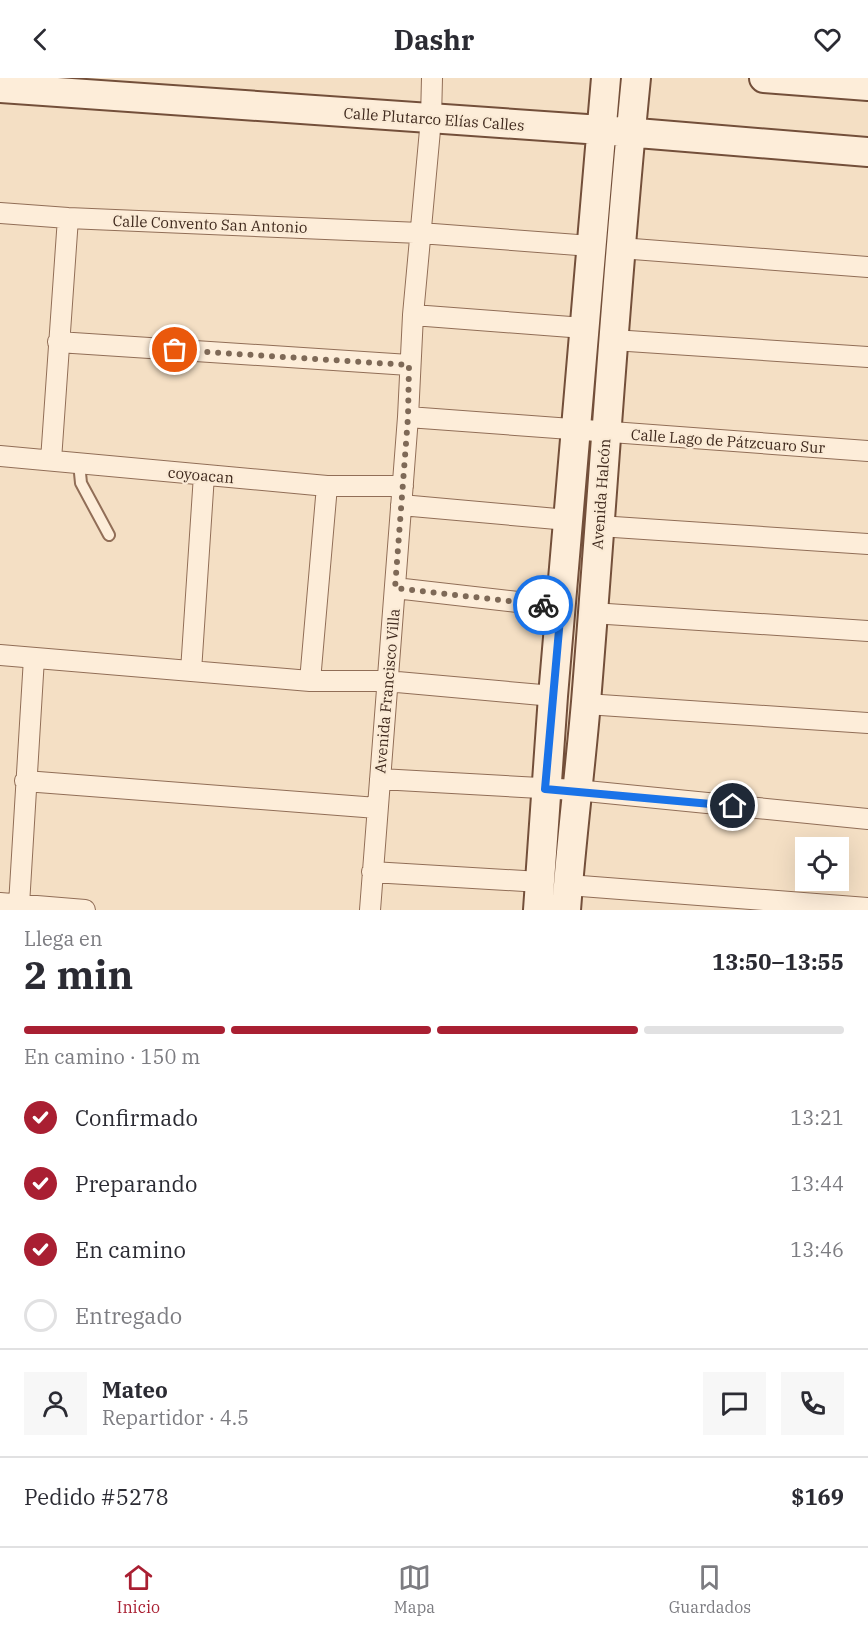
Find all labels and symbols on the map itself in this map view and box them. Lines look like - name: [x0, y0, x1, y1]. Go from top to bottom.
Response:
- street label: Calle Plutarco Elías Calles: [343, 103, 525, 135]
- street label: Calle Convento San Antonio: [112, 211, 308, 237]
- pin: [149, 324, 200, 375]
- street label: Calle Lago de Pátzcuaro Sur: [630, 425, 826, 457]
- street label: Avenida Halcón: [588, 438, 614, 550]
- street label: coyoacan: [167, 463, 235, 487]
- courier: [513, 575, 573, 635]
- street label: Avenida Francisco Villa: [370, 608, 404, 774]
- pin: [707, 780, 758, 831]

